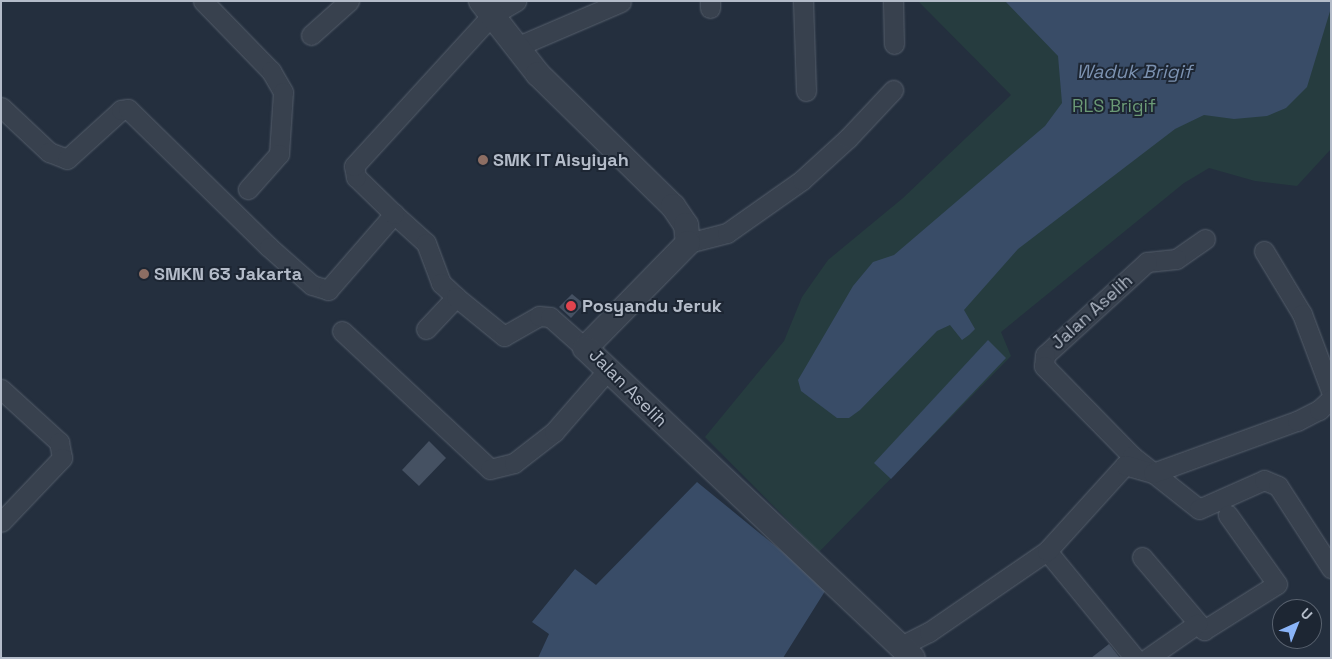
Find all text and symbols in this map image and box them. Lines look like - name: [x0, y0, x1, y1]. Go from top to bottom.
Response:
- water label: Waduk Brigif: [1076, 61, 1192, 83]
- park label: RLS Brigif: [1072, 95, 1156, 117]
- place label: SMK IT Aisyiyah: [493, 149, 630, 171]
- marker: SMK IT Aisyiyah: [477, 154, 489, 166]
- place label: SMKN 63 Jakarta: [154, 263, 302, 285]
- marker: SMKN 63 Jakarta: [138, 268, 150, 280]
- street label: Jalan Aselih: [1047, 270, 1137, 354]
- place label: Posyandu Jeruk: [582, 295, 722, 317]
- marker: Posyandu Jeruk: [564, 299, 578, 313]
- street label: Jalan Aselih: [584, 344, 672, 432]
- north arrow: [1272, 599, 1322, 649]
- text: U: [1297, 604, 1316, 624]

